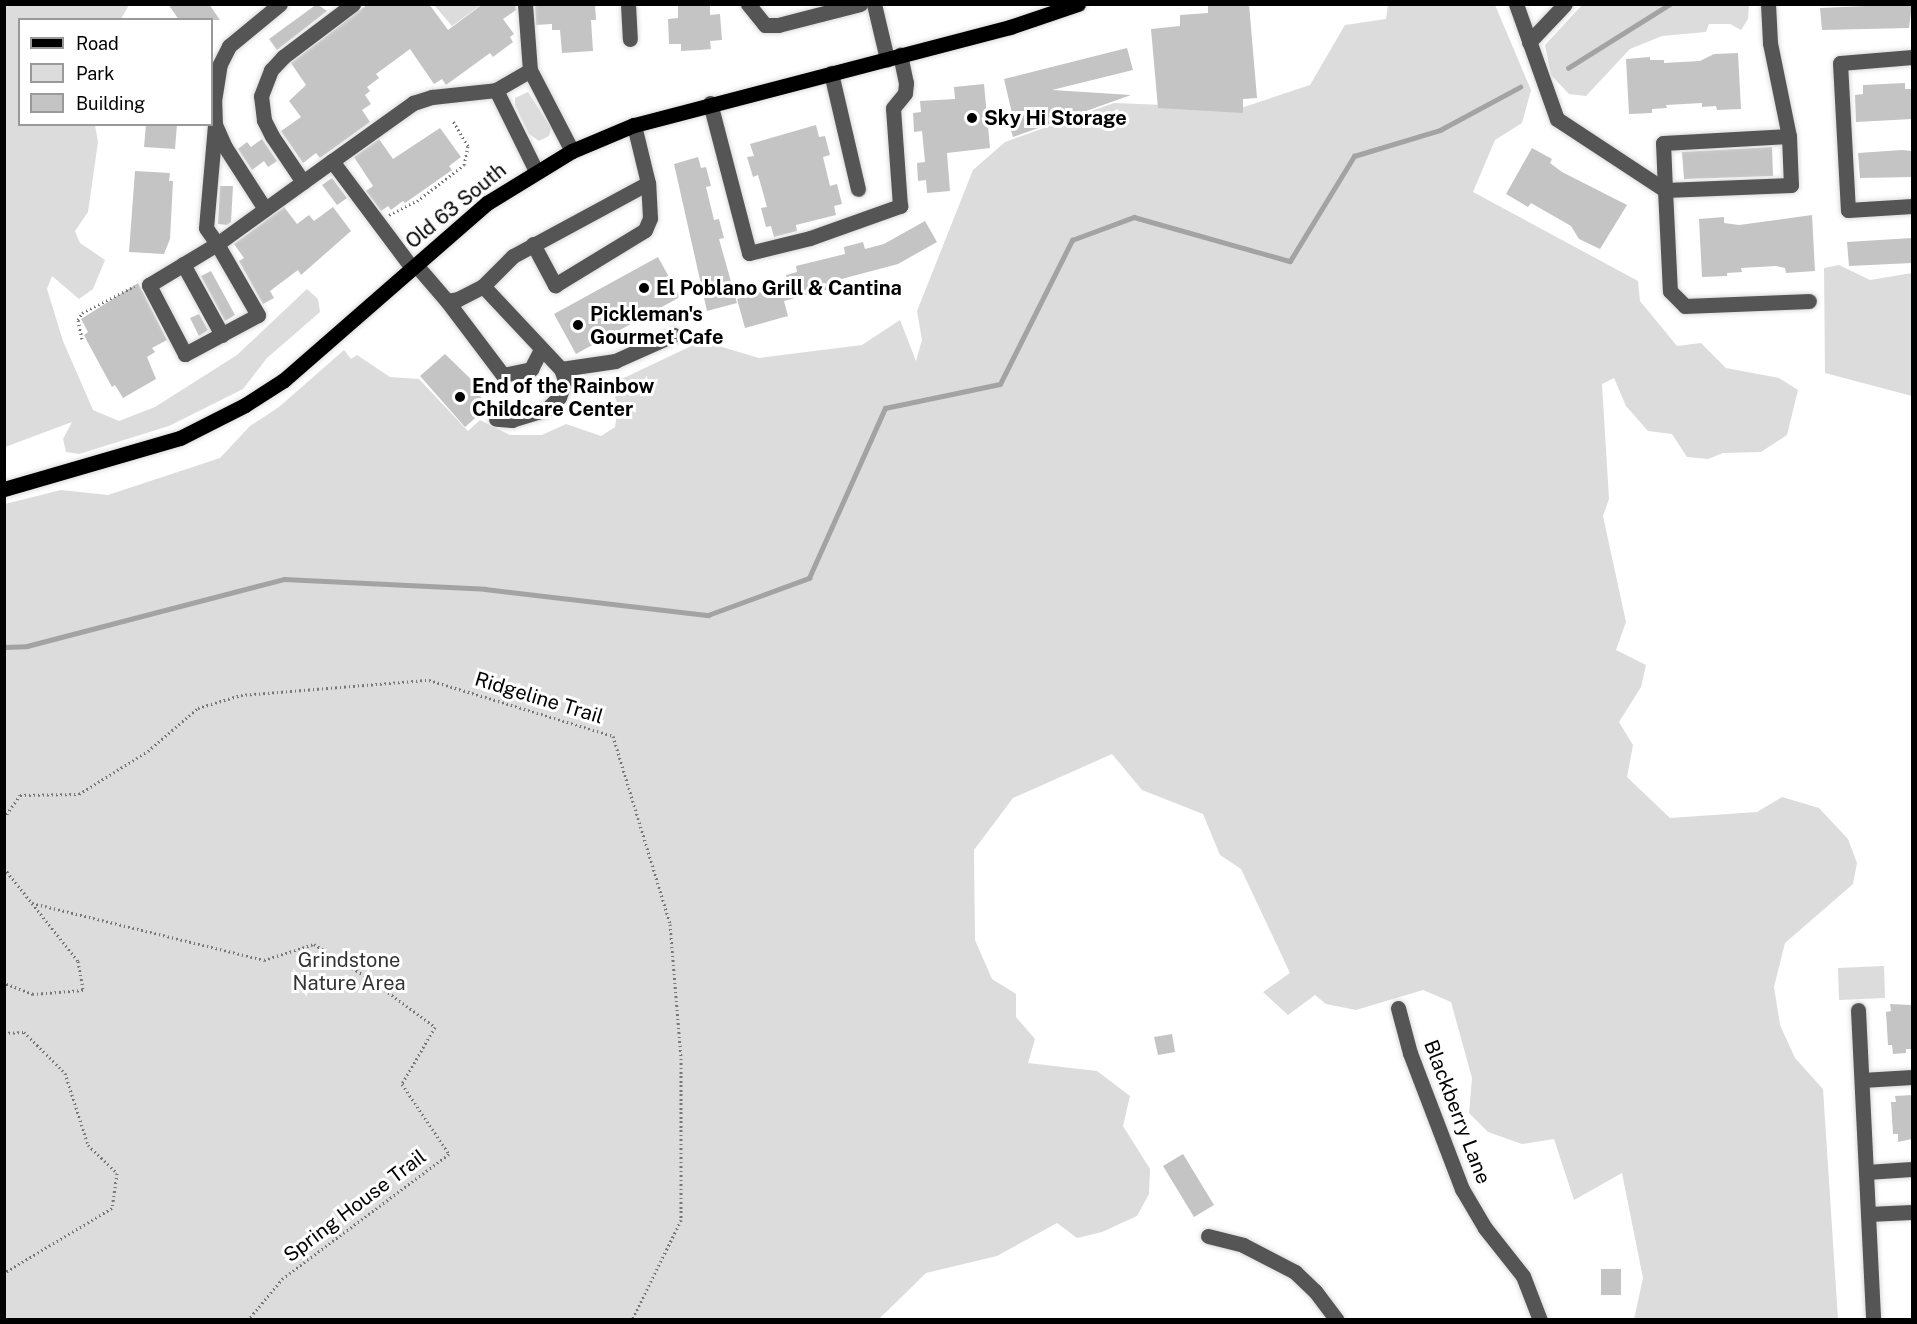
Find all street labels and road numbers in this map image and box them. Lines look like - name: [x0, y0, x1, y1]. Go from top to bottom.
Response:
- street label: Old 63 South: [401, 158, 511, 254]
- street label: Ridgeline Trail: [472, 667, 606, 729]
- street label: Blackberry Lane: [1419, 1037, 1495, 1187]
- street label: Spring House Trail: [279, 1145, 431, 1267]

